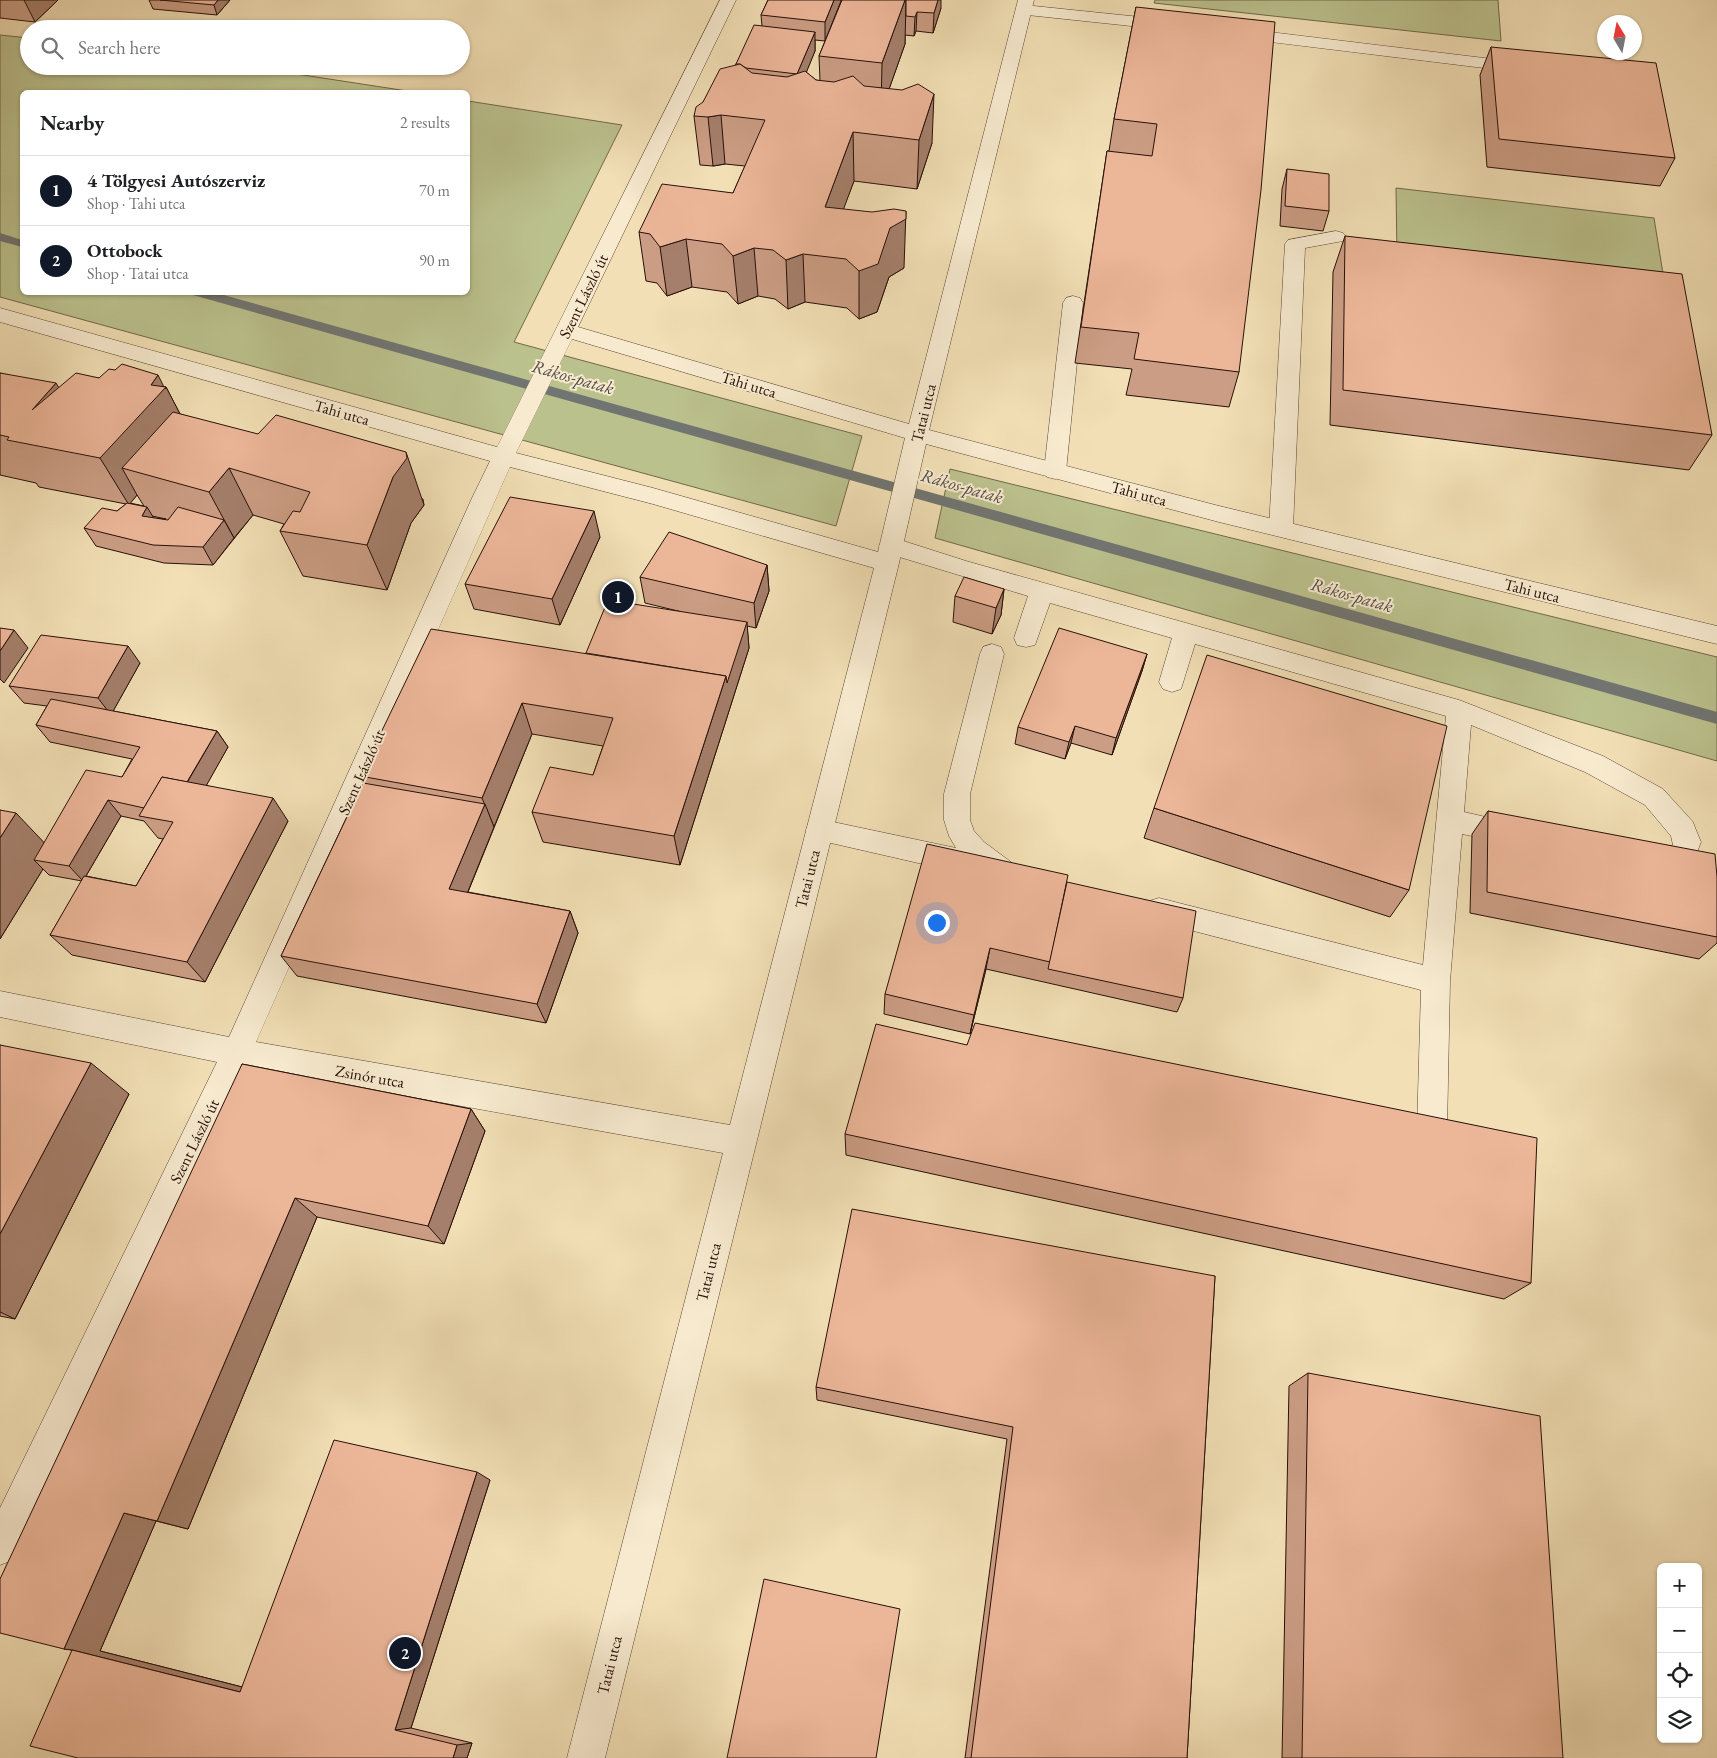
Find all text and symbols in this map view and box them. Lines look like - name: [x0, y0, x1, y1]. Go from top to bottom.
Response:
- north arrow: [1597, 15, 1642, 60]
- search box: [20, 20, 470, 75]
- icon: search: [38, 34, 66, 62]
- text: Search here: [78, 35, 160, 60]
- text: Nearby: [40, 109, 104, 136]
- text: 2 results: [400, 112, 450, 133]
- text: 4 Tölgyesi Autószerviz: [87, 168, 265, 193]
- text: 1: [52, 180, 60, 201]
- text: 70 m: [419, 180, 450, 201]
- text: Shop · Tahi utca: [87, 193, 185, 214]
- text: Ottobock: [87, 238, 163, 263]
- text: 2: [52, 250, 60, 271]
- text: 90 m: [419, 250, 450, 271]
- street label: Szent László út: [554, 250, 613, 342]
- text: Shop · Tatai utca: [87, 263, 189, 284]
- water label: Rákos-patak: [529, 354, 617, 400]
- street label: Tahi utca: [719, 366, 780, 403]
- street label: Tatai utca: [906, 381, 941, 445]
- street label: Tahi utca: [312, 395, 373, 431]
- water label: Rákos-patak: [918, 463, 1006, 509]
- street label: Tahi utca: [1109, 476, 1170, 511]
- water label: Rákos-patak: [1308, 572, 1396, 618]
- street label: Tahi utca: [1502, 573, 1563, 608]
- pin: 1: [602, 578, 634, 616]
- street label: Szent László út: [333, 726, 390, 818]
- street label: Tatai utca: [790, 847, 825, 911]
- your location: [924, 910, 950, 936]
- street label: Zsinór utca: [334, 1060, 407, 1093]
- street label: Szent László út: [165, 1095, 224, 1187]
- street label: Tatai utca: [691, 1240, 726, 1304]
- map controls: [1657, 1563, 1702, 1743]
- button: +: [1657, 1563, 1702, 1608]
- button: −: [1657, 1608, 1702, 1653]
- street label: Tatai utca: [592, 1633, 627, 1697]
- pin: 2: [389, 1634, 421, 1672]
- button: locate: [1657, 1653, 1702, 1698]
- button: layers: [1657, 1698, 1702, 1743]

